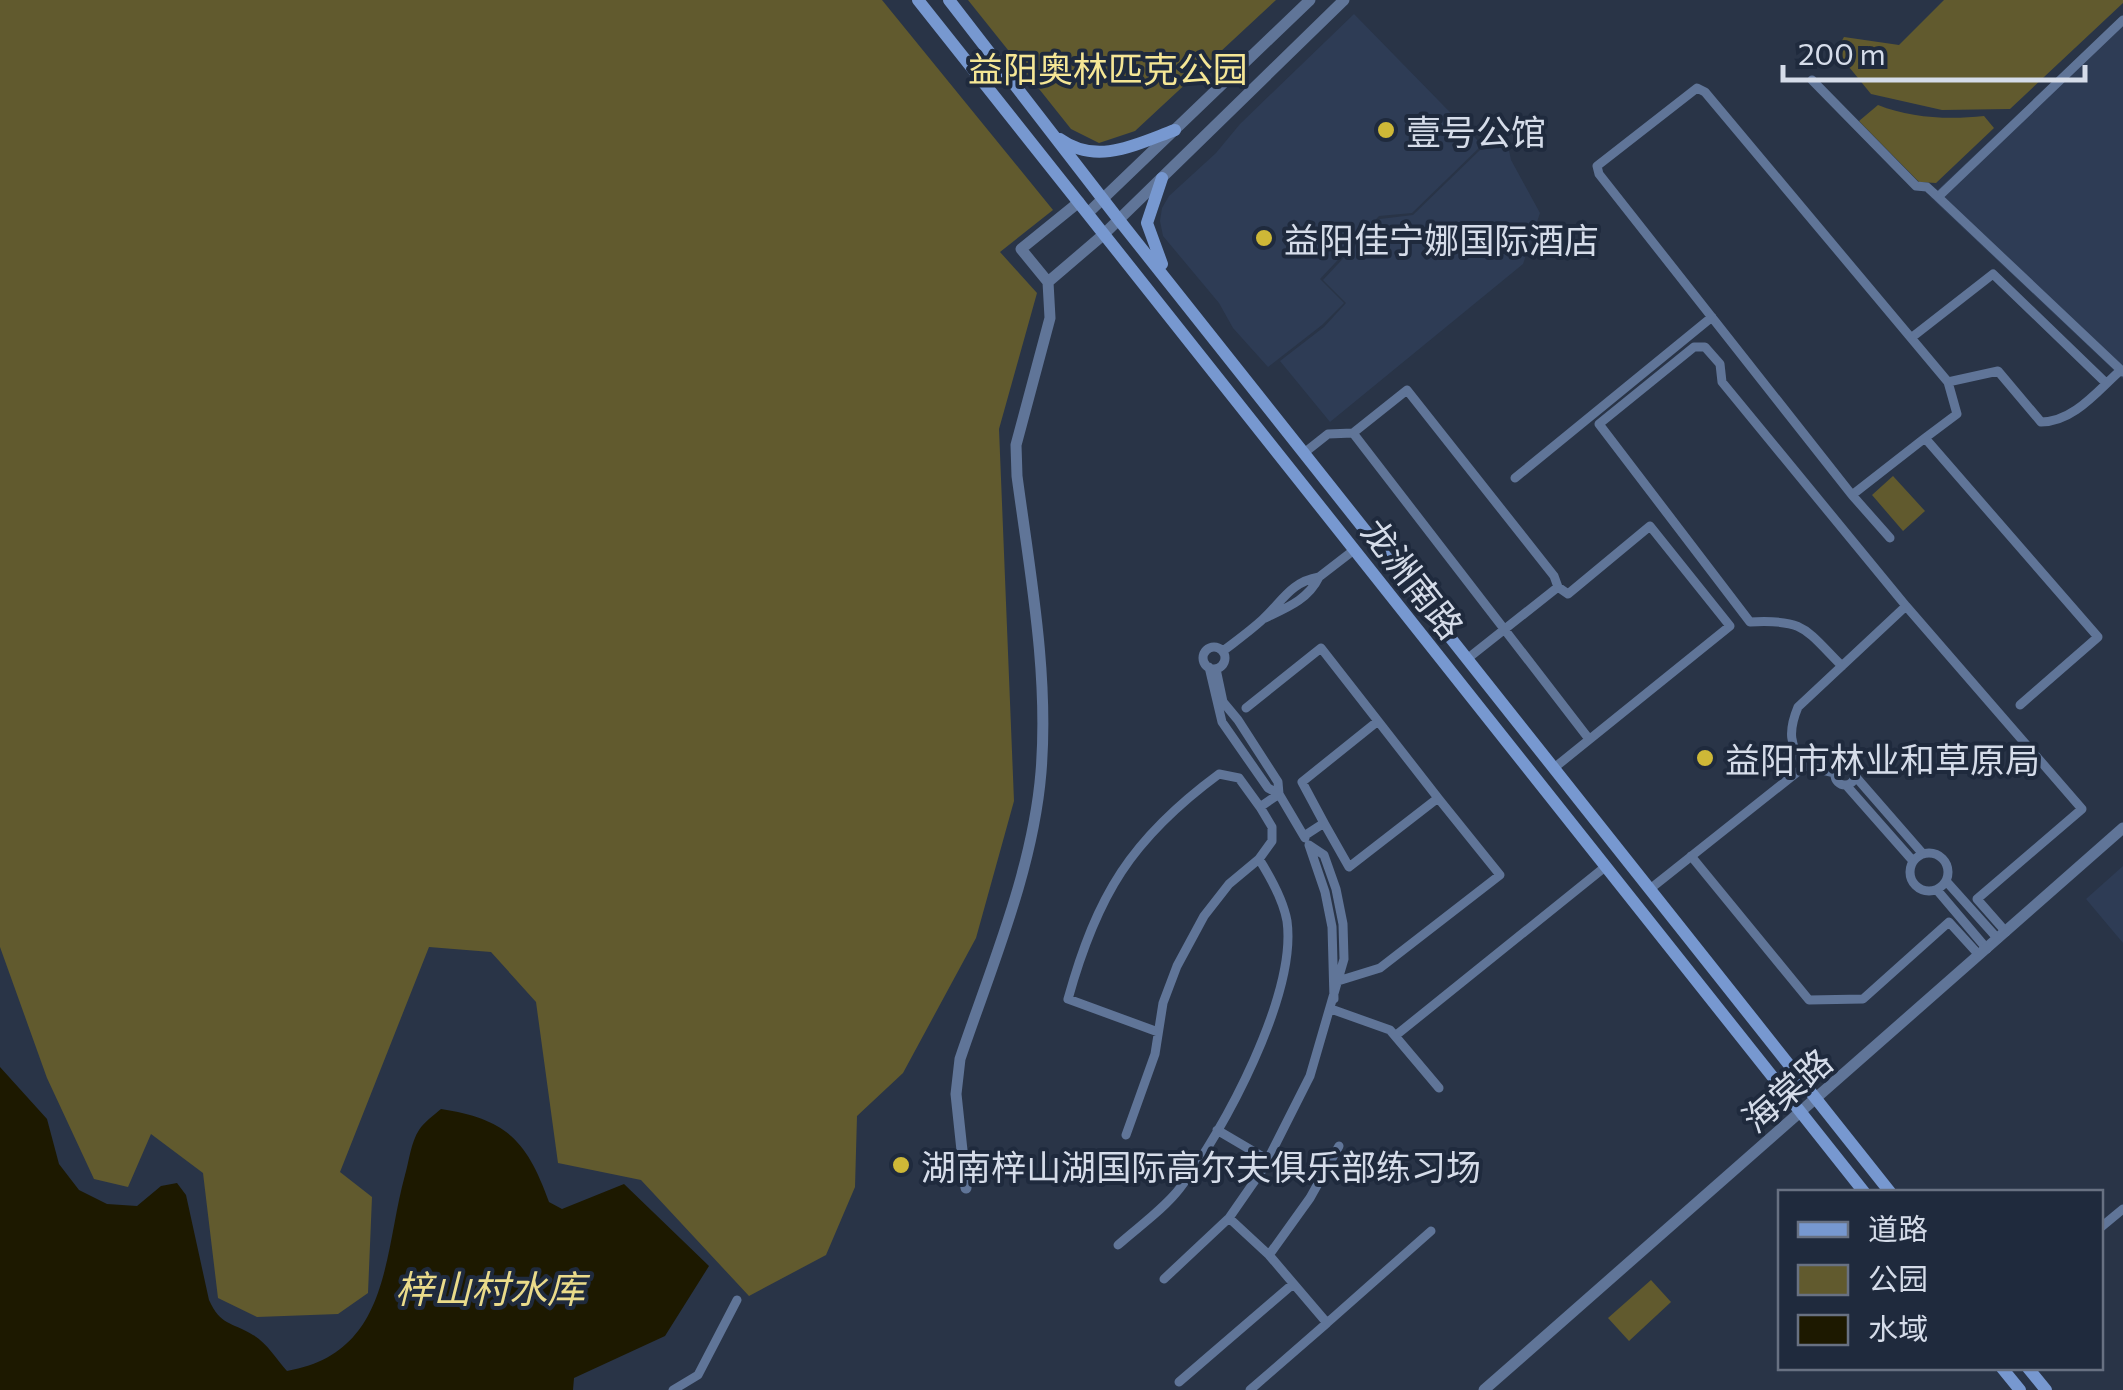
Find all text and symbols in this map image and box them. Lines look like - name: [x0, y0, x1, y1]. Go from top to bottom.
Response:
- scale bar: [1783, 20, 2086, 82]
- text: 200 m: [1798, 34, 1886, 71]
- park label: 益阳奥林匹克公园: [968, 46, 1248, 89]
- place label: 壹号公馆: [1406, 109, 1546, 152]
- marker: 壹号公馆: [1375, 119, 1397, 141]
- place label: 益阳佳宁娜国际酒店: [1284, 217, 1599, 260]
- marker: 益阳佳宁娜国际酒店: [1253, 227, 1275, 249]
- street label: 龙洲南路: [1354, 510, 1474, 646]
- place label: 益阳市林业和草原局: [1725, 737, 2040, 780]
- marker: 益阳市林业和草原局: [1694, 747, 1716, 769]
- street label: 海棠路: [1732, 1038, 1840, 1140]
- place label: 湖南梓山湖国际高尔夫俱乐部练习场: [921, 1144, 1481, 1187]
- marker: 湖南梓山湖国际高尔夫俱乐部练习场: [890, 1154, 912, 1176]
- legend: [1778, 1190, 2103, 1370]
- text: 道路: [1868, 1209, 1928, 1246]
- text: 公园: [1868, 1259, 1928, 1296]
- water label: 梓山村水库: [395, 1264, 591, 1311]
- text: 水域: [1868, 1309, 1928, 1346]

